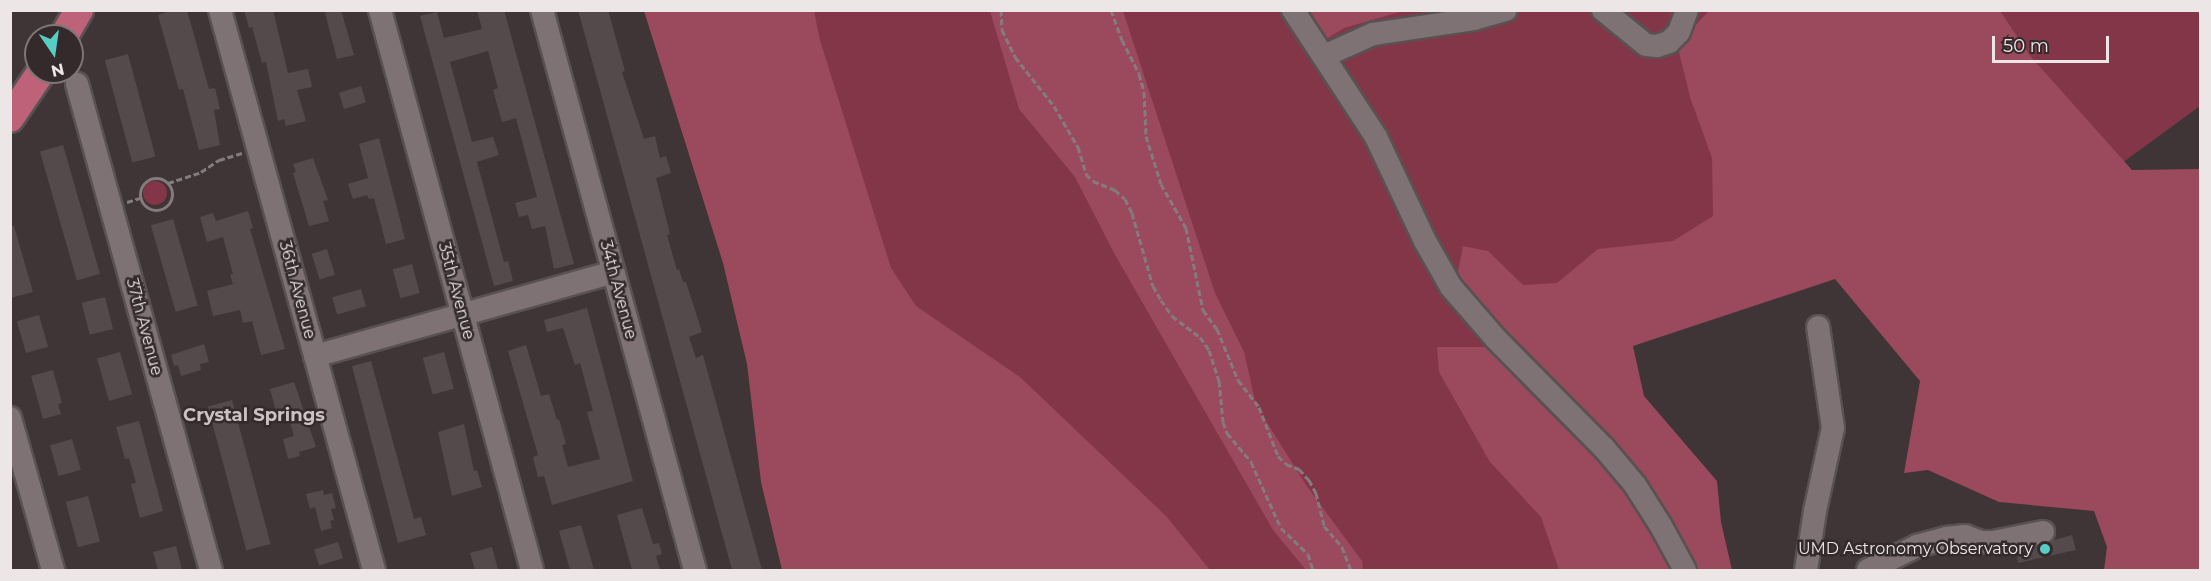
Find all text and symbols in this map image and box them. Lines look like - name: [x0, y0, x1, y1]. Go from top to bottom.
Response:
- north arrow: [24, 24, 84, 84]
- scale bar: [1995, 24, 2112, 62]
- text: 50 m: [2003, 35, 2049, 57]
- text: N: [49, 59, 66, 81]
- street label: 36th Avenue: [275, 239, 319, 341]
- street label: 34th Avenue: [596, 239, 640, 341]
- street label: 35th Avenue: [434, 240, 478, 342]
- street label: 37th Avenue: [122, 276, 166, 378]
- district label: Crystal Springs: [183, 404, 325, 426]
- place label: UMD Astronomy Observatory: [1798, 539, 2033, 559]
- marker: UMD Astronomy Observatory: [2038, 542, 2052, 556]

